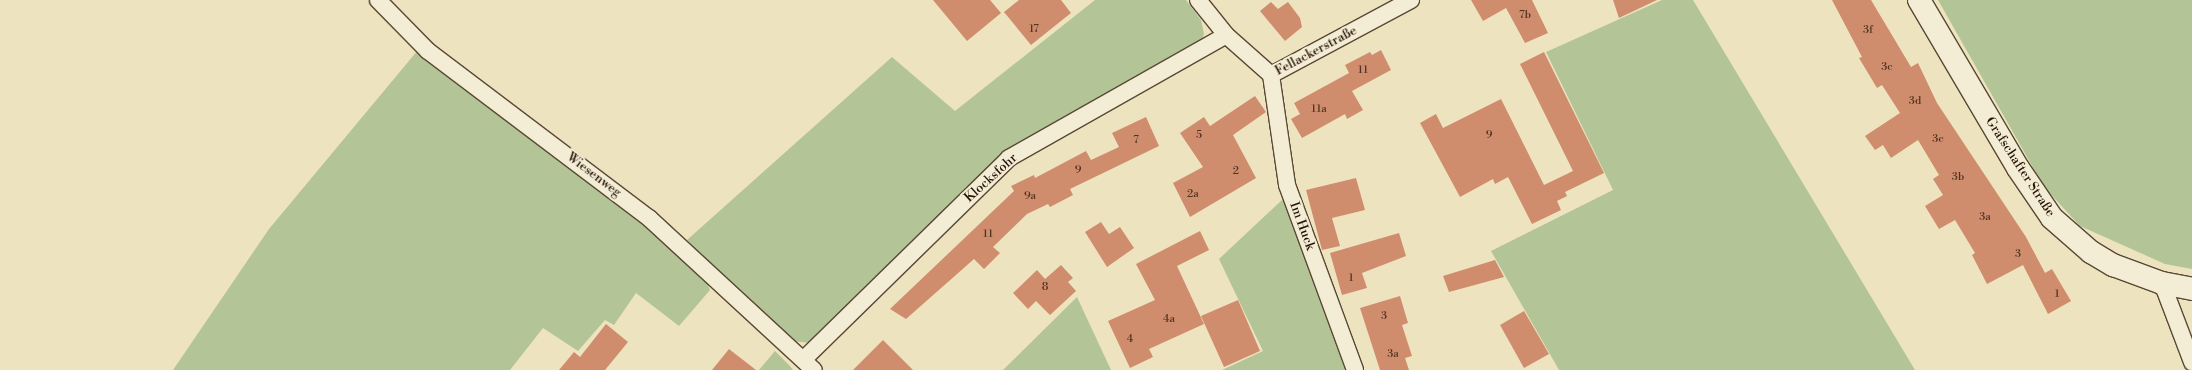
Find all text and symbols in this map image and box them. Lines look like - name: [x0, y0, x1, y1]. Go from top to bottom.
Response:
- house number: 7b: [1519, 8, 1531, 22]
- house number: 17: [1029, 22, 1039, 36]
- street label: Fellackerstraße: [1272, 23, 1360, 79]
- house number: 3f: [1863, 23, 1873, 37]
- house number: 3e: [1881, 60, 1893, 74]
- house number: 11: [1358, 63, 1368, 77]
- house number: 3d: [1909, 94, 1921, 108]
- house number: 11a: [1311, 102, 1327, 116]
- street label: Grafschafter Straße: [1982, 114, 2058, 220]
- house number: 5: [1196, 128, 1202, 142]
- house number: 9: [1486, 128, 1492, 142]
- house number: 3c: [1932, 132, 1944, 146]
- house number: 7: [1133, 133, 1139, 147]
- street label: Wiesenweg: [564, 149, 624, 201]
- street label: Klocksfohr: [962, 150, 1020, 206]
- house number: 9: [1075, 163, 1081, 177]
- house number: 2: [1233, 164, 1239, 178]
- house number: 3b: [1952, 170, 1964, 184]
- house number: 2a: [1187, 187, 1199, 201]
- house number: 9a: [1024, 189, 1036, 203]
- street label: Im Huck: [1286, 200, 1318, 252]
- house number: 3a: [1979, 210, 1991, 224]
- house number: 11: [983, 227, 993, 241]
- house number: 3: [2015, 247, 2021, 261]
- house number: 1: [1349, 271, 1353, 285]
- house number: 8: [1042, 280, 1048, 294]
- house number: 1: [2055, 287, 2059, 301]
- house number: 3: [1381, 309, 1387, 323]
- house number: 4a: [1163, 312, 1175, 326]
- house number: 4: [1127, 332, 1133, 346]
- house number: 3a: [1387, 347, 1399, 361]

